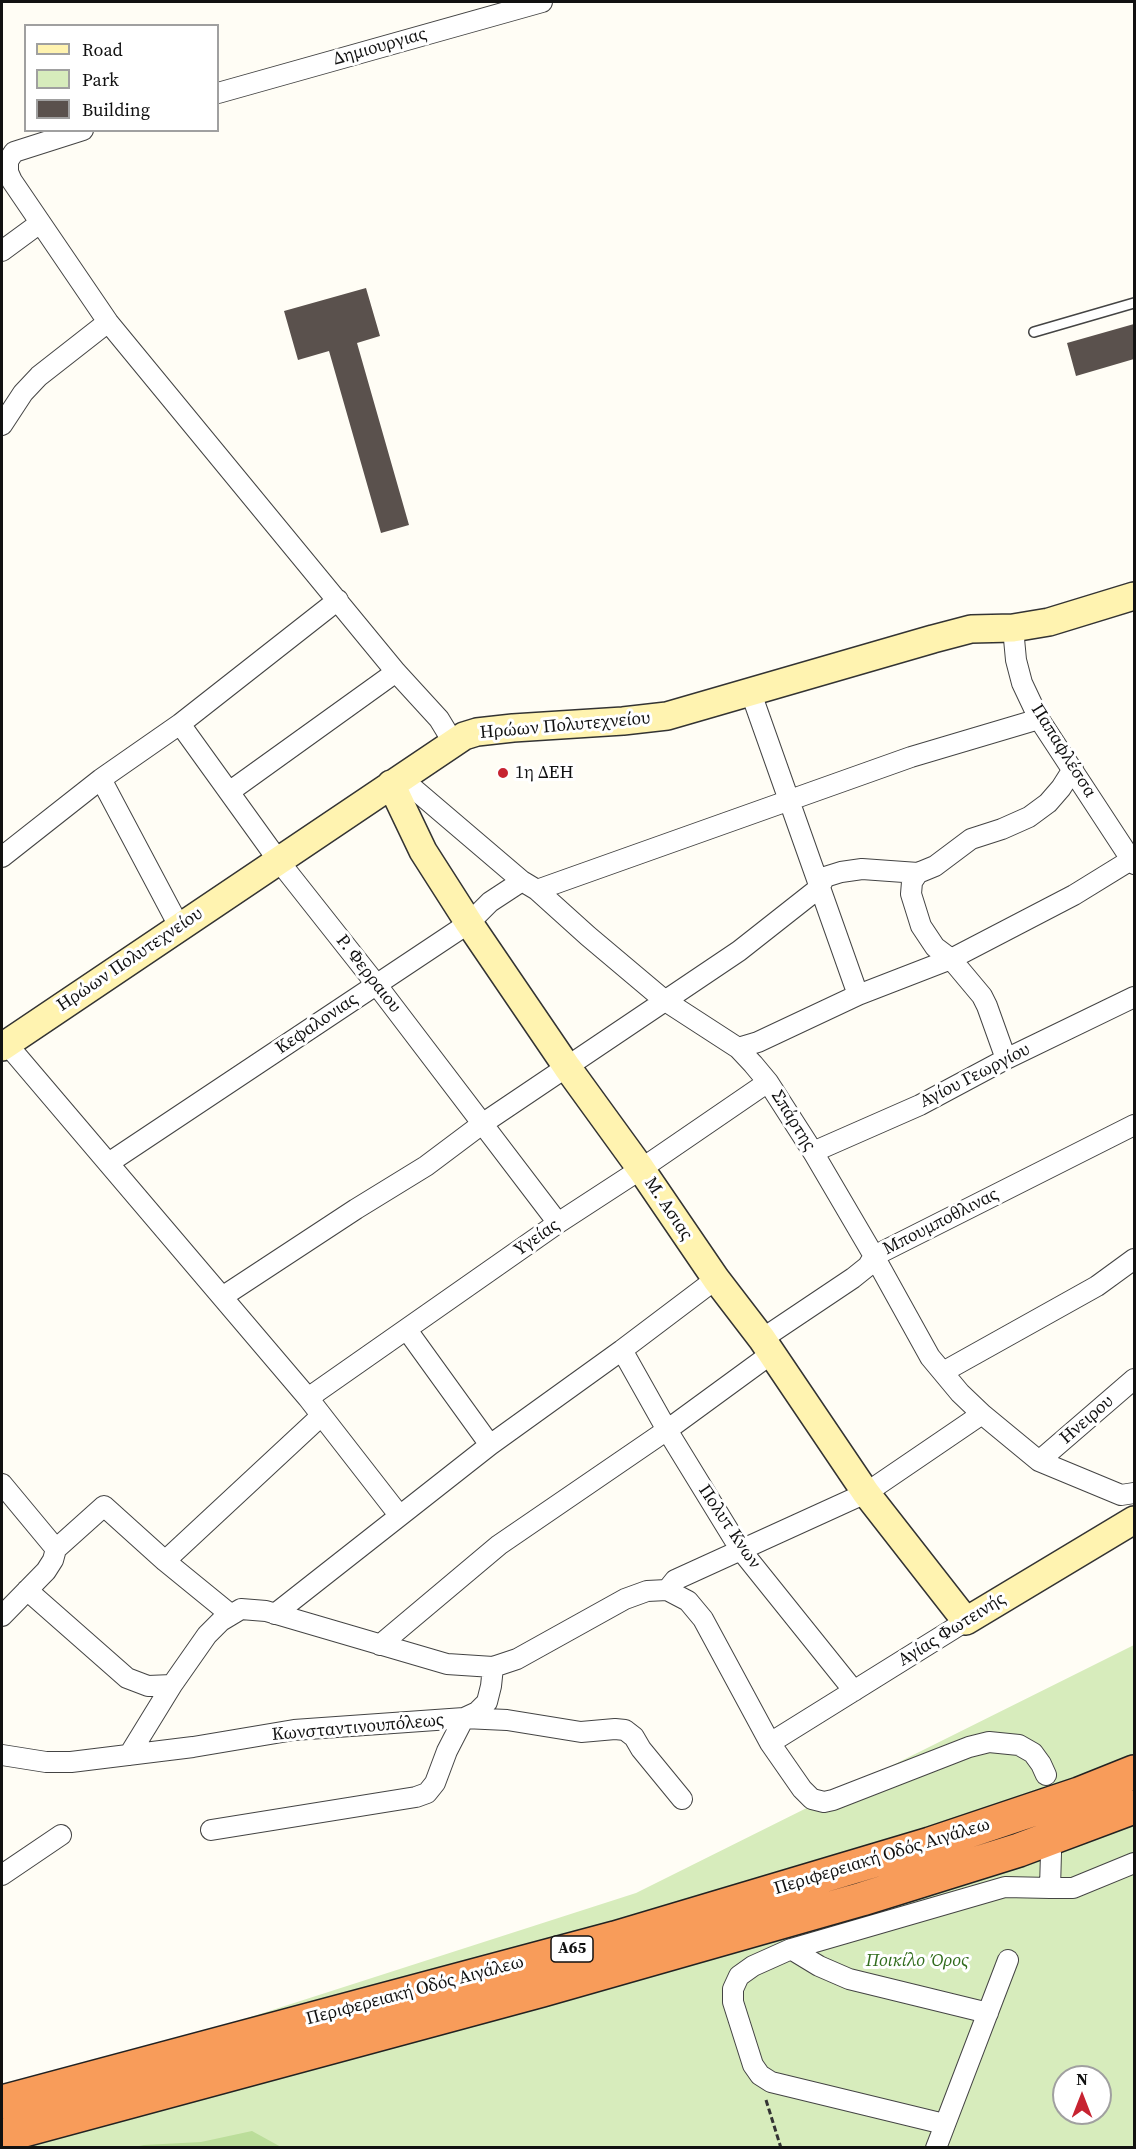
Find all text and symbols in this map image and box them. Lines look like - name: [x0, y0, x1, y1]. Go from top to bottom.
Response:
- street label: Δημιουργιας: [331, 23, 429, 71]
- legend: [24, 24, 219, 132]
- text: Road: [82, 37, 123, 62]
- text: Park: [82, 67, 119, 92]
- text: Building: [82, 97, 150, 122]
- street label: Παπαφλέσσα: [1026, 700, 1100, 802]
- street label: Ηρώων Πολυτεχνείου: [479, 708, 651, 744]
- place label: 1η ΔΕΗ: [515, 762, 574, 784]
- marker: 1η ΔΕΗ: [496, 766, 510, 780]
- street label: Ηρώων Πολυτεχνείου: [53, 903, 207, 1017]
- street label: Ρ. Φερραιου: [331, 931, 405, 1017]
- street label: Κεφαλονιας: [272, 989, 362, 1059]
- street label: Αγίου Γεωργίου: [916, 1039, 1034, 1113]
- street label: Σπάρτης: [766, 1087, 820, 1155]
- street label: Μ. Ασιας: [639, 1173, 697, 1245]
- street label: Μπουμποθλινας: [880, 1184, 1002, 1260]
- street label: Υγείας: [510, 1215, 564, 1261]
- street label: Ηνειρου: [1056, 1391, 1118, 1449]
- street label: Πολυτ Κνων: [693, 1481, 765, 1573]
- street label: Αγίας Φωτεινής: [894, 1588, 1010, 1672]
- street label: Κωνσταντινουπόλεως: [271, 1710, 445, 1746]
- street label: Περιφερειακή Οδός Αιγάλεω: [772, 1814, 992, 1900]
- road number: Α65: [551, 1936, 593, 1962]
- park label: Ποικίλο Όρος: [866, 1950, 968, 1972]
- street label: Περιφερειακή Οδός Αιγάλεω: [304, 1952, 526, 2030]
- north arrow: [1052, 2065, 1112, 2125]
- text: N: [1076, 2068, 1088, 2090]

